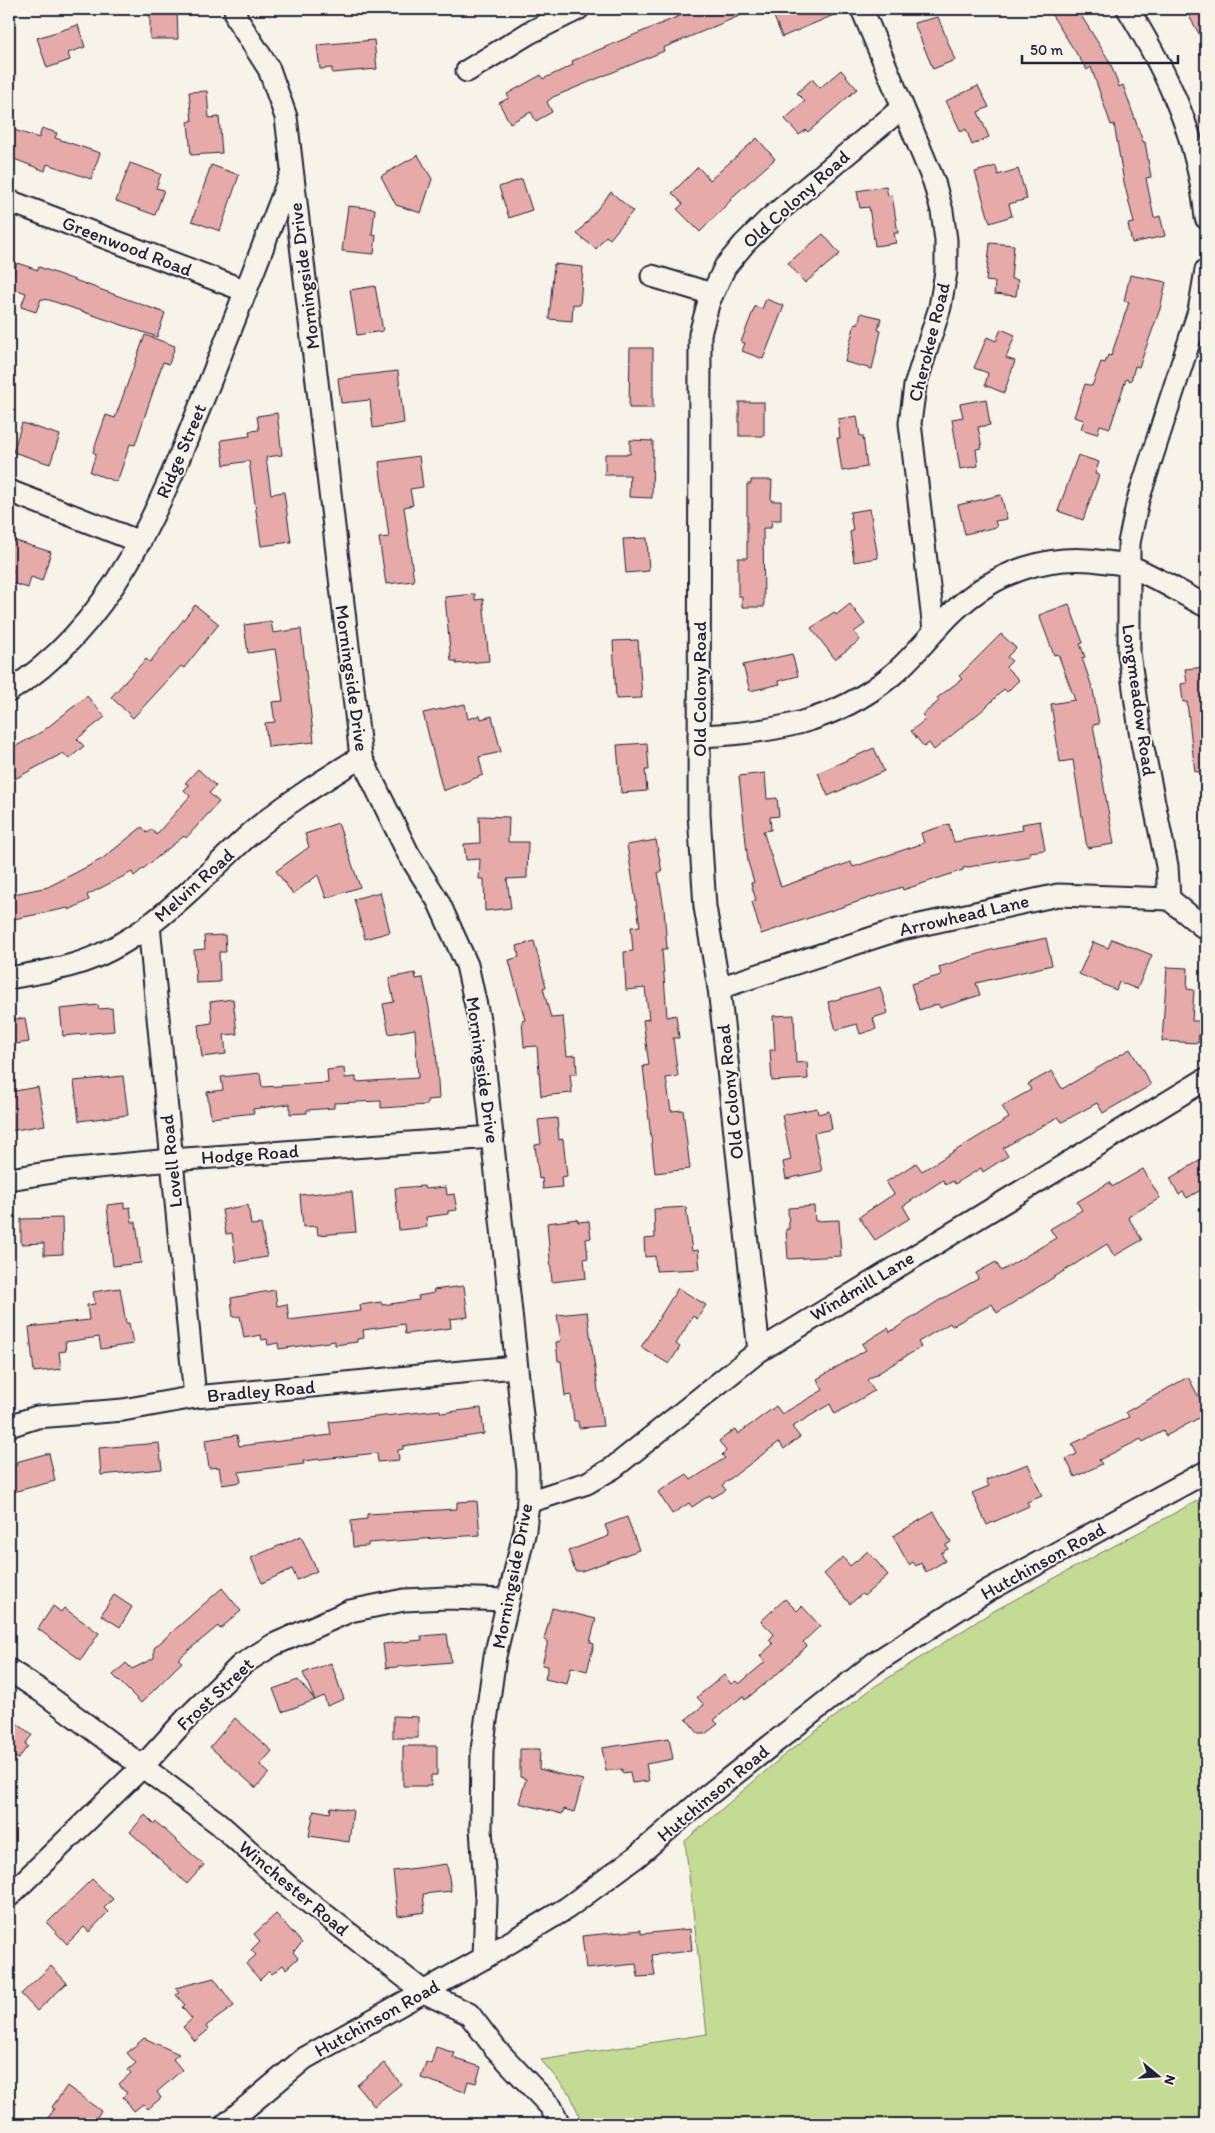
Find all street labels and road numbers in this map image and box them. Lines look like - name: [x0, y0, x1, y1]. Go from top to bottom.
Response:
- street label: Old Colony Road: [738, 145, 855, 253]
- street label: Morningside Drive: [284, 201, 324, 351]
- street label: Greenwood Road: [59, 211, 195, 281]
- street label: Cherokee Road: [903, 279, 955, 404]
- street label: Ridge Street: [151, 400, 211, 502]
- street label: Morningside Drive: [330, 603, 374, 753]
- street label: Old Colony Road: [688, 620, 711, 757]
- street label: Longmeadow Road: [1117, 622, 1161, 778]
- street label: Melvin Road: [149, 843, 239, 927]
- street label: Arrowhead Lane: [897, 889, 1031, 941]
- street label: Morningside Drive: [461, 995, 505, 1145]
- street label: Old Colony Road: [711, 1023, 749, 1161]
- street label: Lovell Road: [155, 1113, 187, 1209]
- street label: Hodge Road: [200, 1139, 300, 1169]
- street label: Windmill Lane: [806, 1246, 918, 1326]
- street label: Bradley Road: [206, 1375, 316, 1407]
- street label: Morningside Drive: [487, 1501, 537, 1651]
- street label: Hutchinson Road: [977, 1517, 1110, 1605]
- street label: Frost Street: [172, 1653, 258, 1735]
- street label: Hutchinson Road: [652, 1739, 774, 1847]
- street label: Winchester Road: [234, 1835, 354, 1941]
- street label: Hutchinson Road: [311, 1974, 444, 2062]

